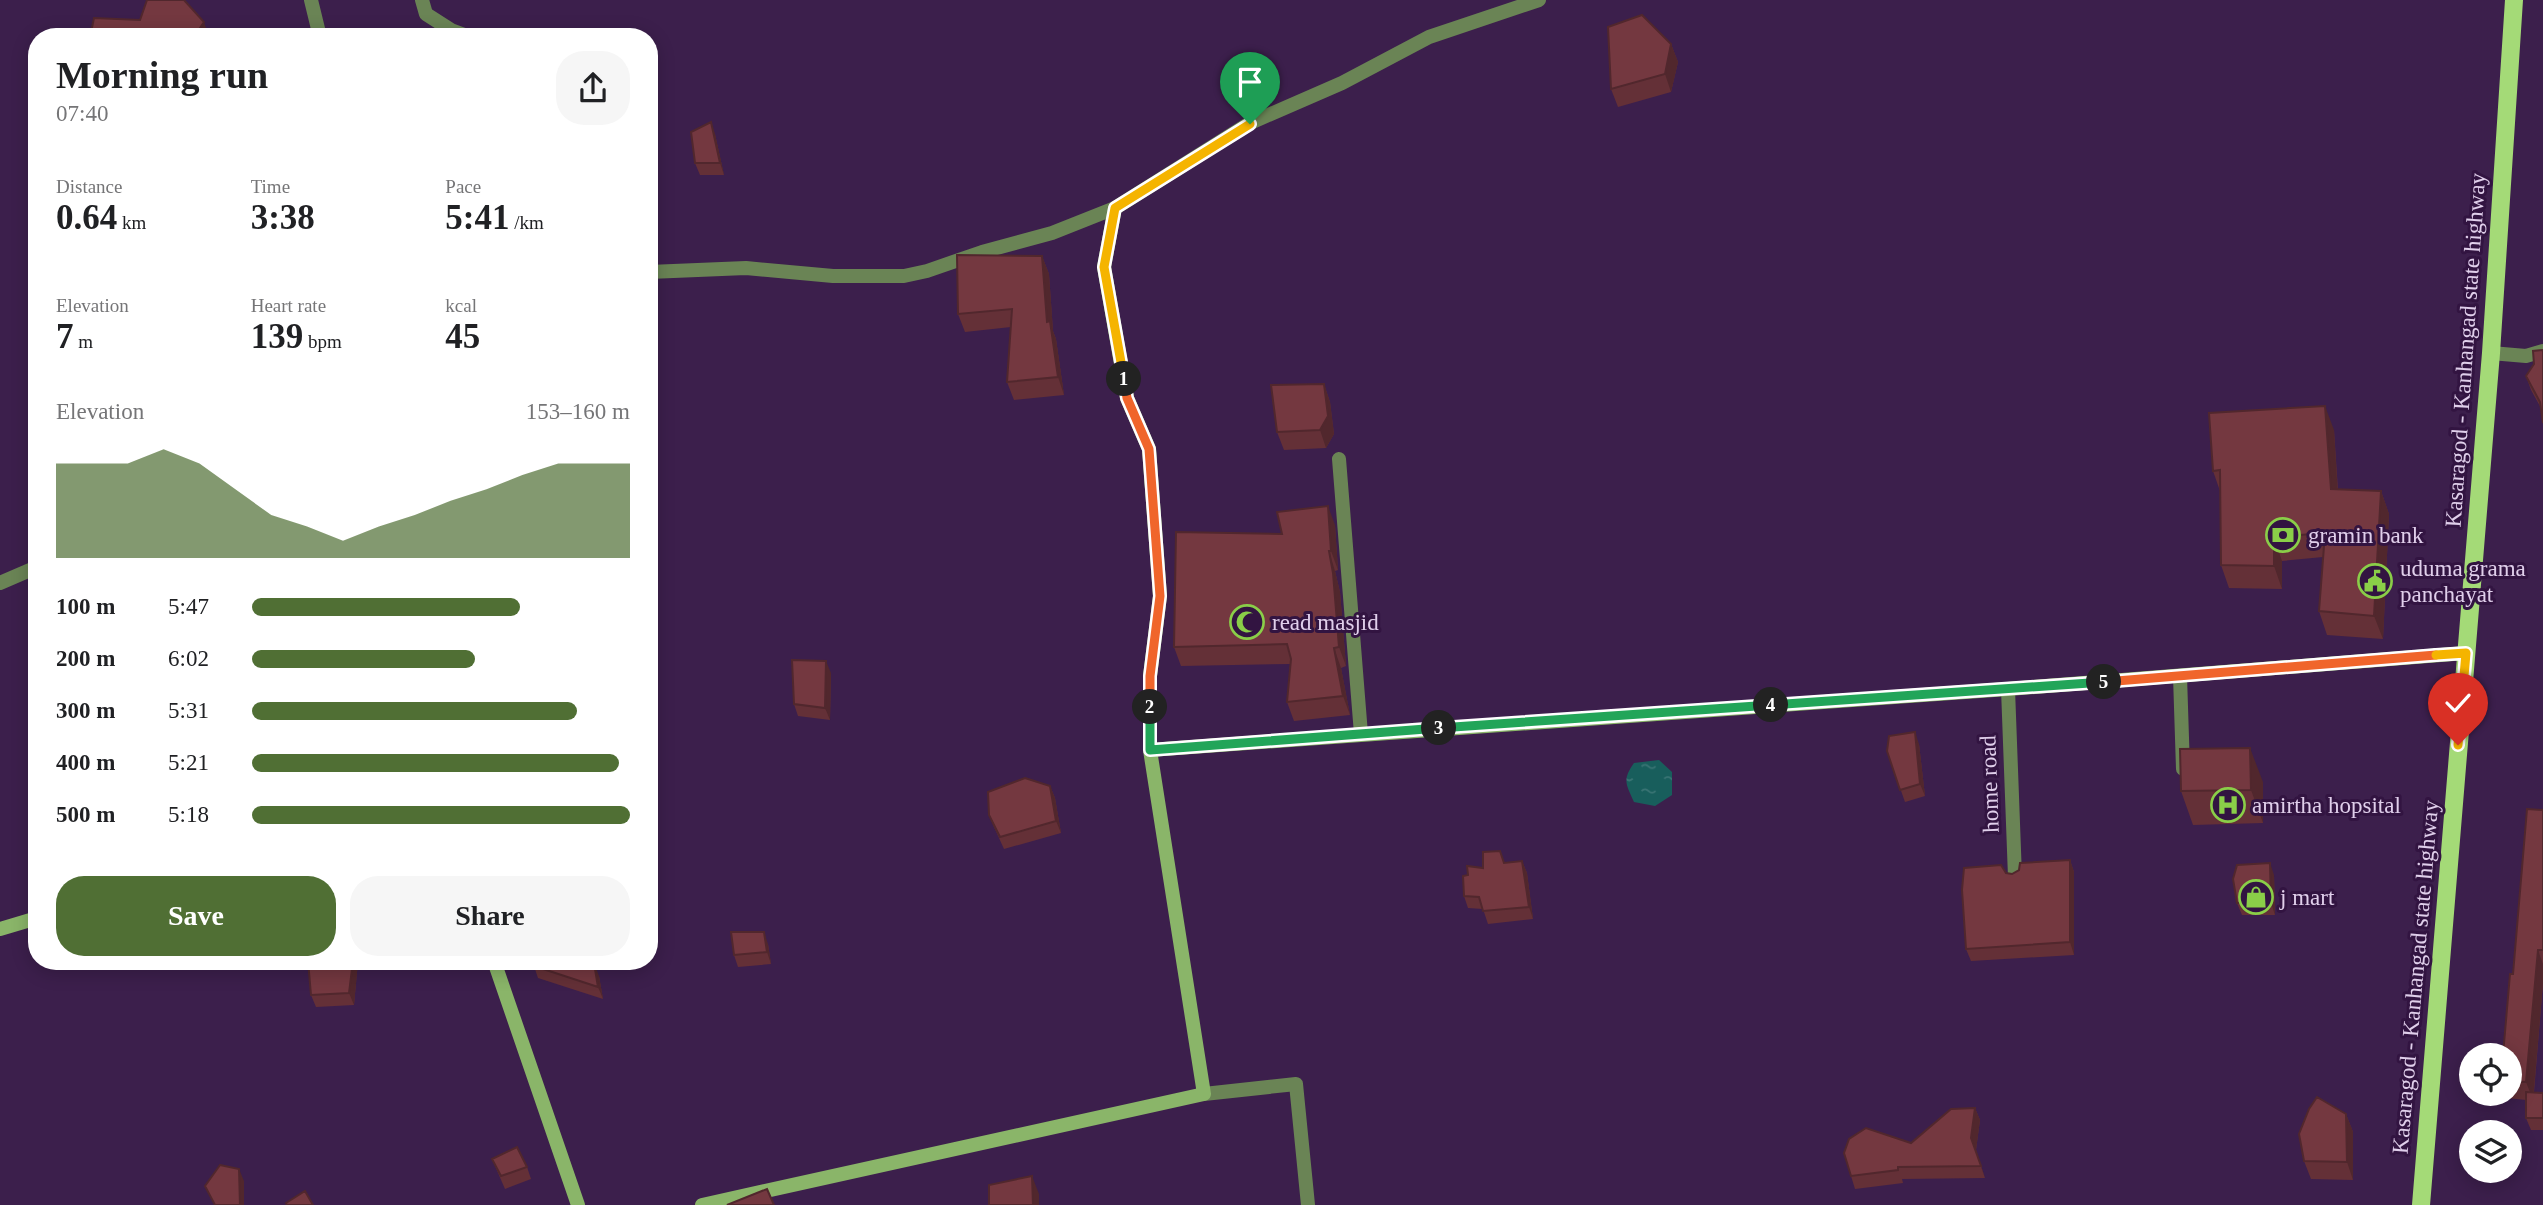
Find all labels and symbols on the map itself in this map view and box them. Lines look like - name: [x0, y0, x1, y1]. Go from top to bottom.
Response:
- pin: [1220, 52, 1280, 124]
- street label: Kasaragod - Kanhangad state highway: [2441, 172, 2490, 528]
- pin: 1: [1106, 362, 1142, 396]
- bank icon: gramin bank: [2264, 516, 2302, 554]
- place label: gramin bank: [2308, 523, 2424, 548]
- place label: uduma grama panchayat: [2400, 556, 2526, 607]
- public building icon: uduma grama panchayat: [2356, 562, 2394, 600]
- mosque icon: read masjid: [1228, 603, 1266, 641]
- place label: read masjid: [1272, 610, 1379, 635]
- pin: 5: [2086, 664, 2122, 700]
- pin: [2428, 673, 2488, 745]
- pin: 4: [1754, 688, 1788, 722]
- pin: 2: [1132, 690, 1168, 724]
- pin: 3: [1422, 710, 1456, 746]
- street label: home road: [1975, 734, 2004, 833]
- hospital icon: amirtha hopsital: [2209, 786, 2247, 824]
- place label: amirtha hopsital: [2252, 793, 2401, 818]
- street label: Kasaragod - Kanhangad state highway: [2388, 799, 2443, 1155]
- shop icon: j mart: [2237, 878, 2275, 916]
- place label: j mart: [2279, 885, 2335, 910]

